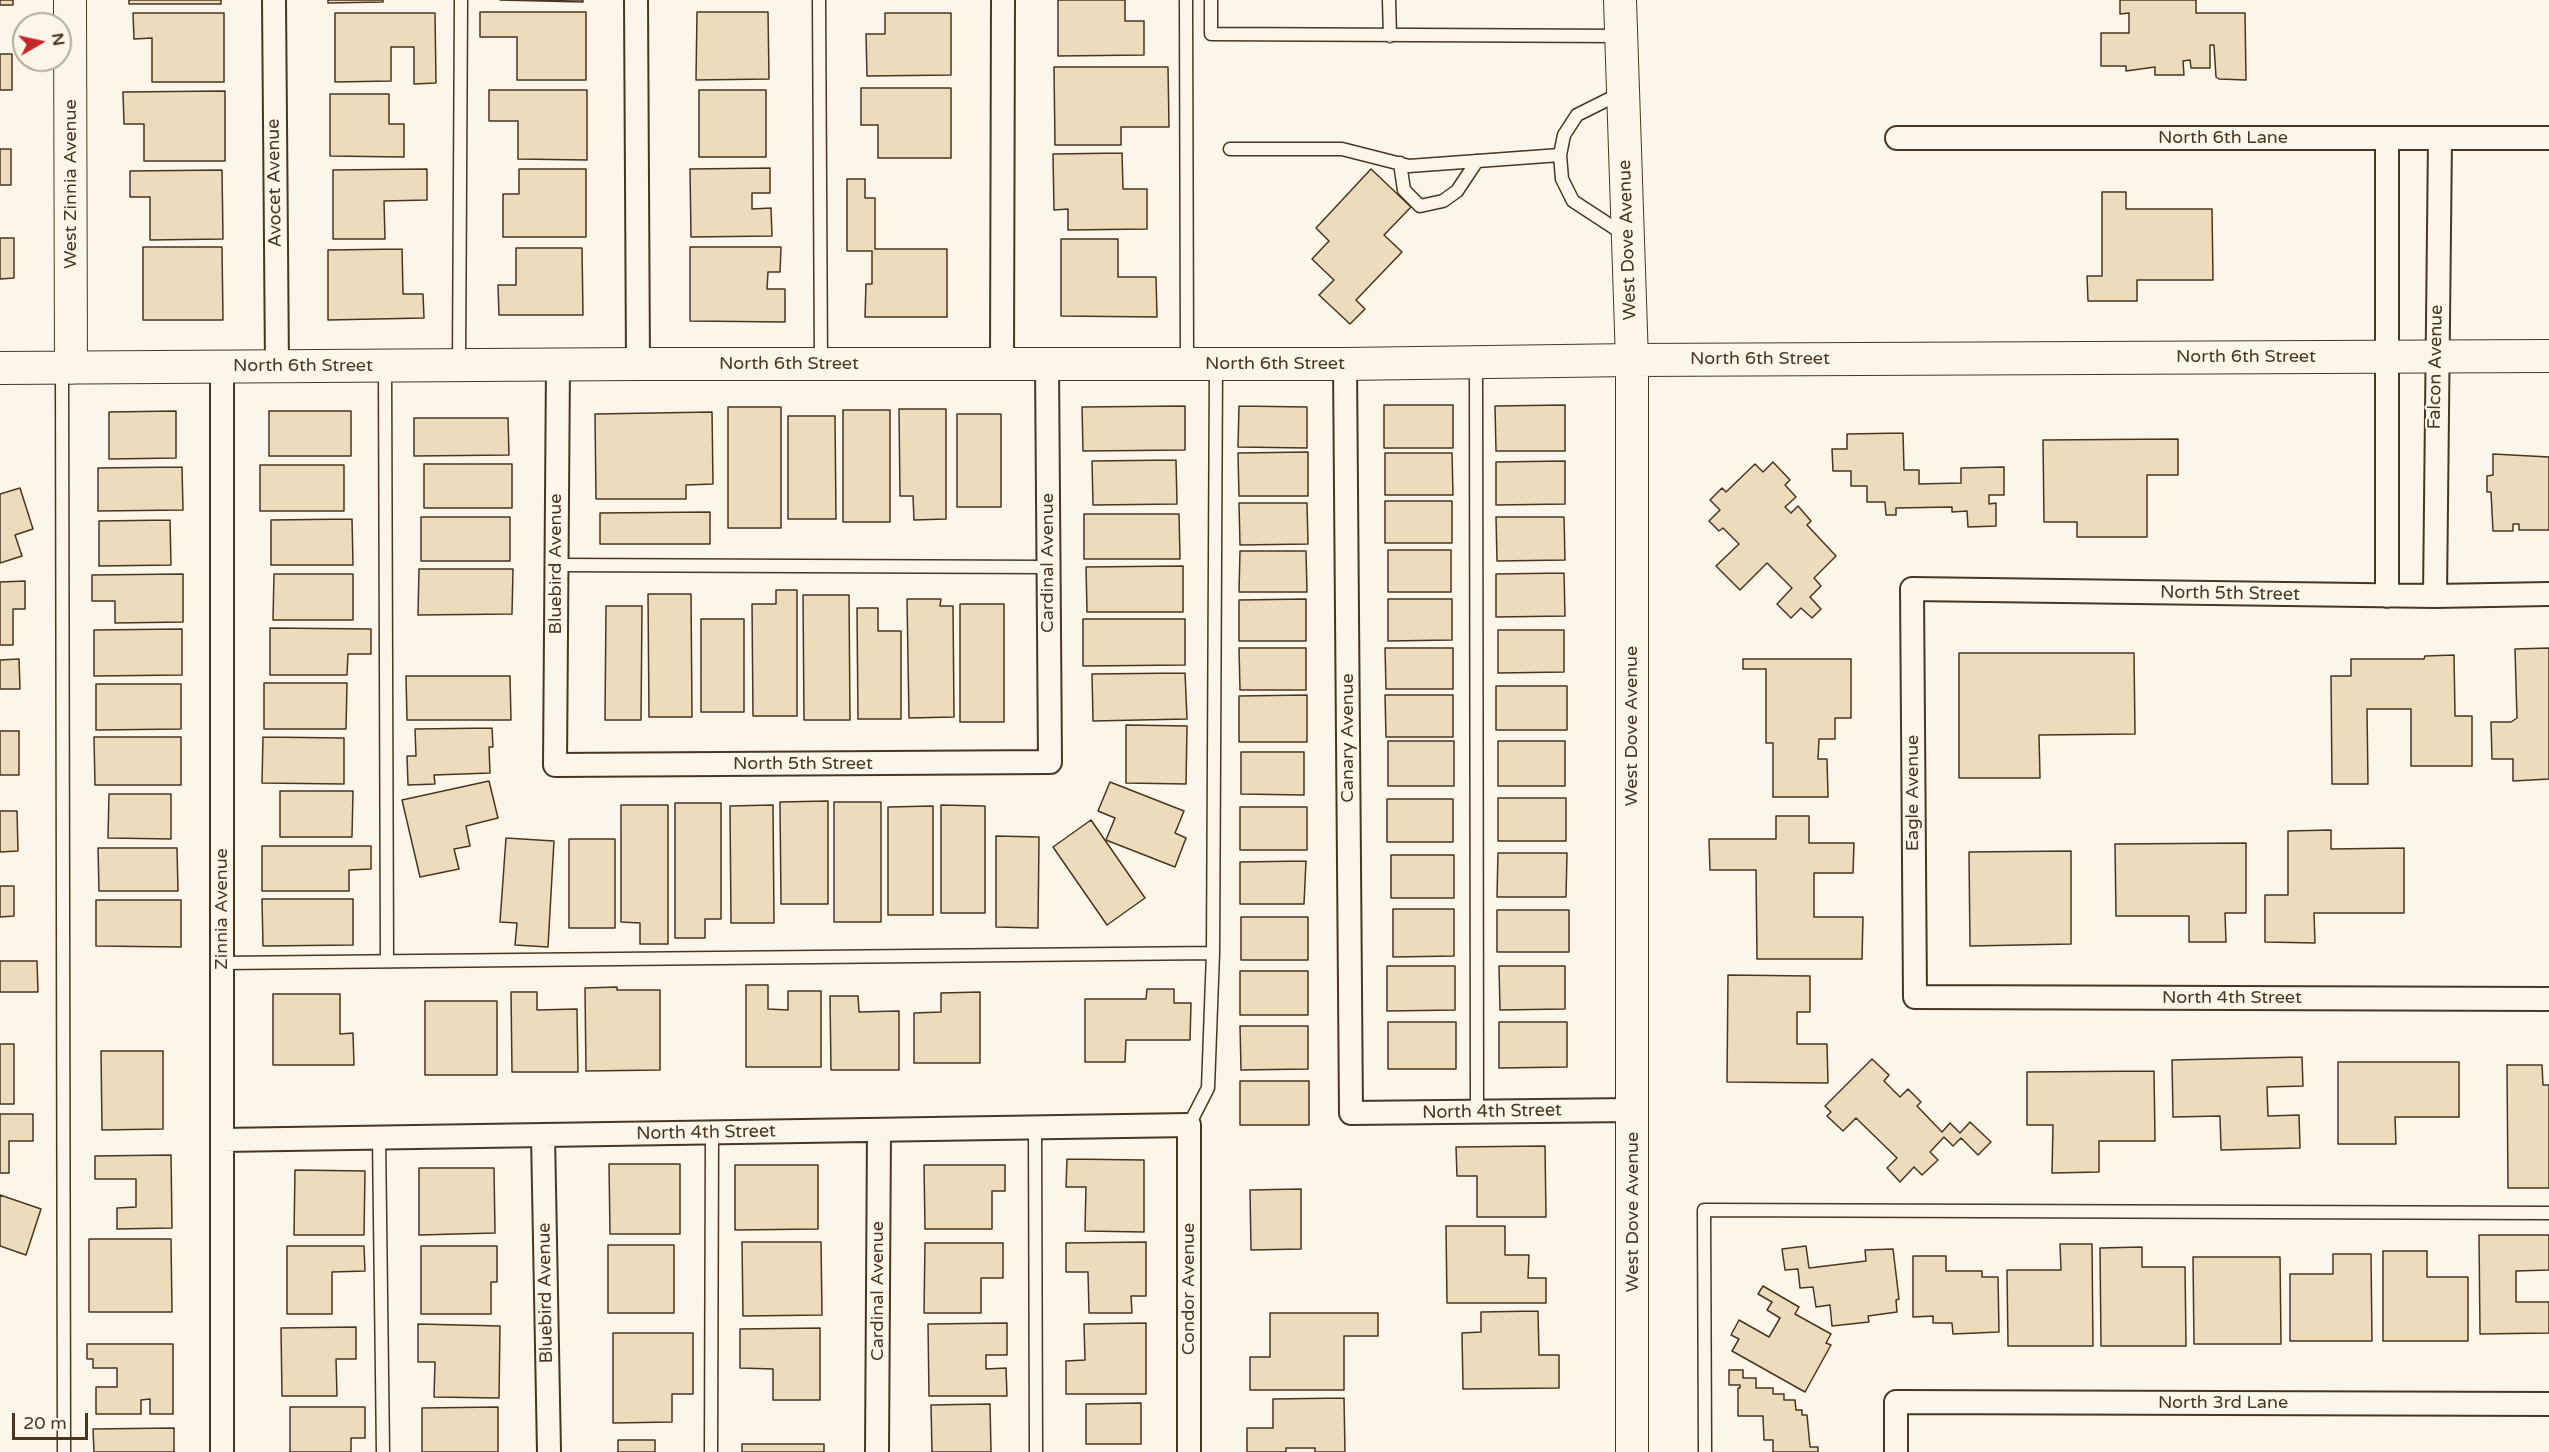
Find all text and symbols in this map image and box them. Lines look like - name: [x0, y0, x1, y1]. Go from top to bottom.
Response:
- north arrow: [12, 12, 72, 72]
- text: N: [47, 32, 69, 47]
- street label: West Zinnia Avenue: [60, 99, 82, 269]
- street label: Avocet Avenue: [263, 118, 287, 248]
- street label: North 6th Lane: [2158, 127, 2288, 149]
- street label: West Dove Avenue: [1614, 159, 1642, 321]
- street label: Falcon Avenue: [2424, 304, 2448, 430]
- street label: North 6th Street: [2176, 346, 2316, 368]
- street label: North 6th Street: [1690, 348, 1830, 370]
- street label: North 6th Street: [719, 353, 859, 375]
- street label: North 6th Street: [1205, 353, 1345, 375]
- street label: North 6th Street: [233, 355, 373, 377]
- street label: Cardinal Avenue: [1037, 493, 1059, 633]
- street label: Bluebird Avenue: [545, 494, 567, 634]
- street label: North 5th Street: [2160, 582, 2300, 606]
- street label: West Dove Avenue: [1621, 646, 1643, 806]
- street label: Canary Avenue: [1337, 673, 1359, 803]
- street label: Eagle Avenue: [1902, 735, 1924, 851]
- street label: North 5th Street: [733, 753, 873, 775]
- street label: Zinnia Avenue: [211, 848, 233, 970]
- street label: North 4th Street: [2162, 987, 2302, 1009]
- street label: North 4th Street: [1422, 1100, 1562, 1124]
- street label: North 4th Street: [636, 1121, 776, 1145]
- street label: West Dove Avenue: [1622, 1132, 1644, 1292]
- street label: Cardinal Avenue: [867, 1221, 889, 1361]
- street label: Bluebird Avenue: [534, 1222, 558, 1364]
- street label: Condor Avenue: [1178, 1223, 1200, 1355]
- street label: North 3rd Lane: [2158, 1392, 2288, 1414]
- scale bar: [15, 1401, 92, 1439]
- text: 20 m: [23, 1412, 67, 1434]

